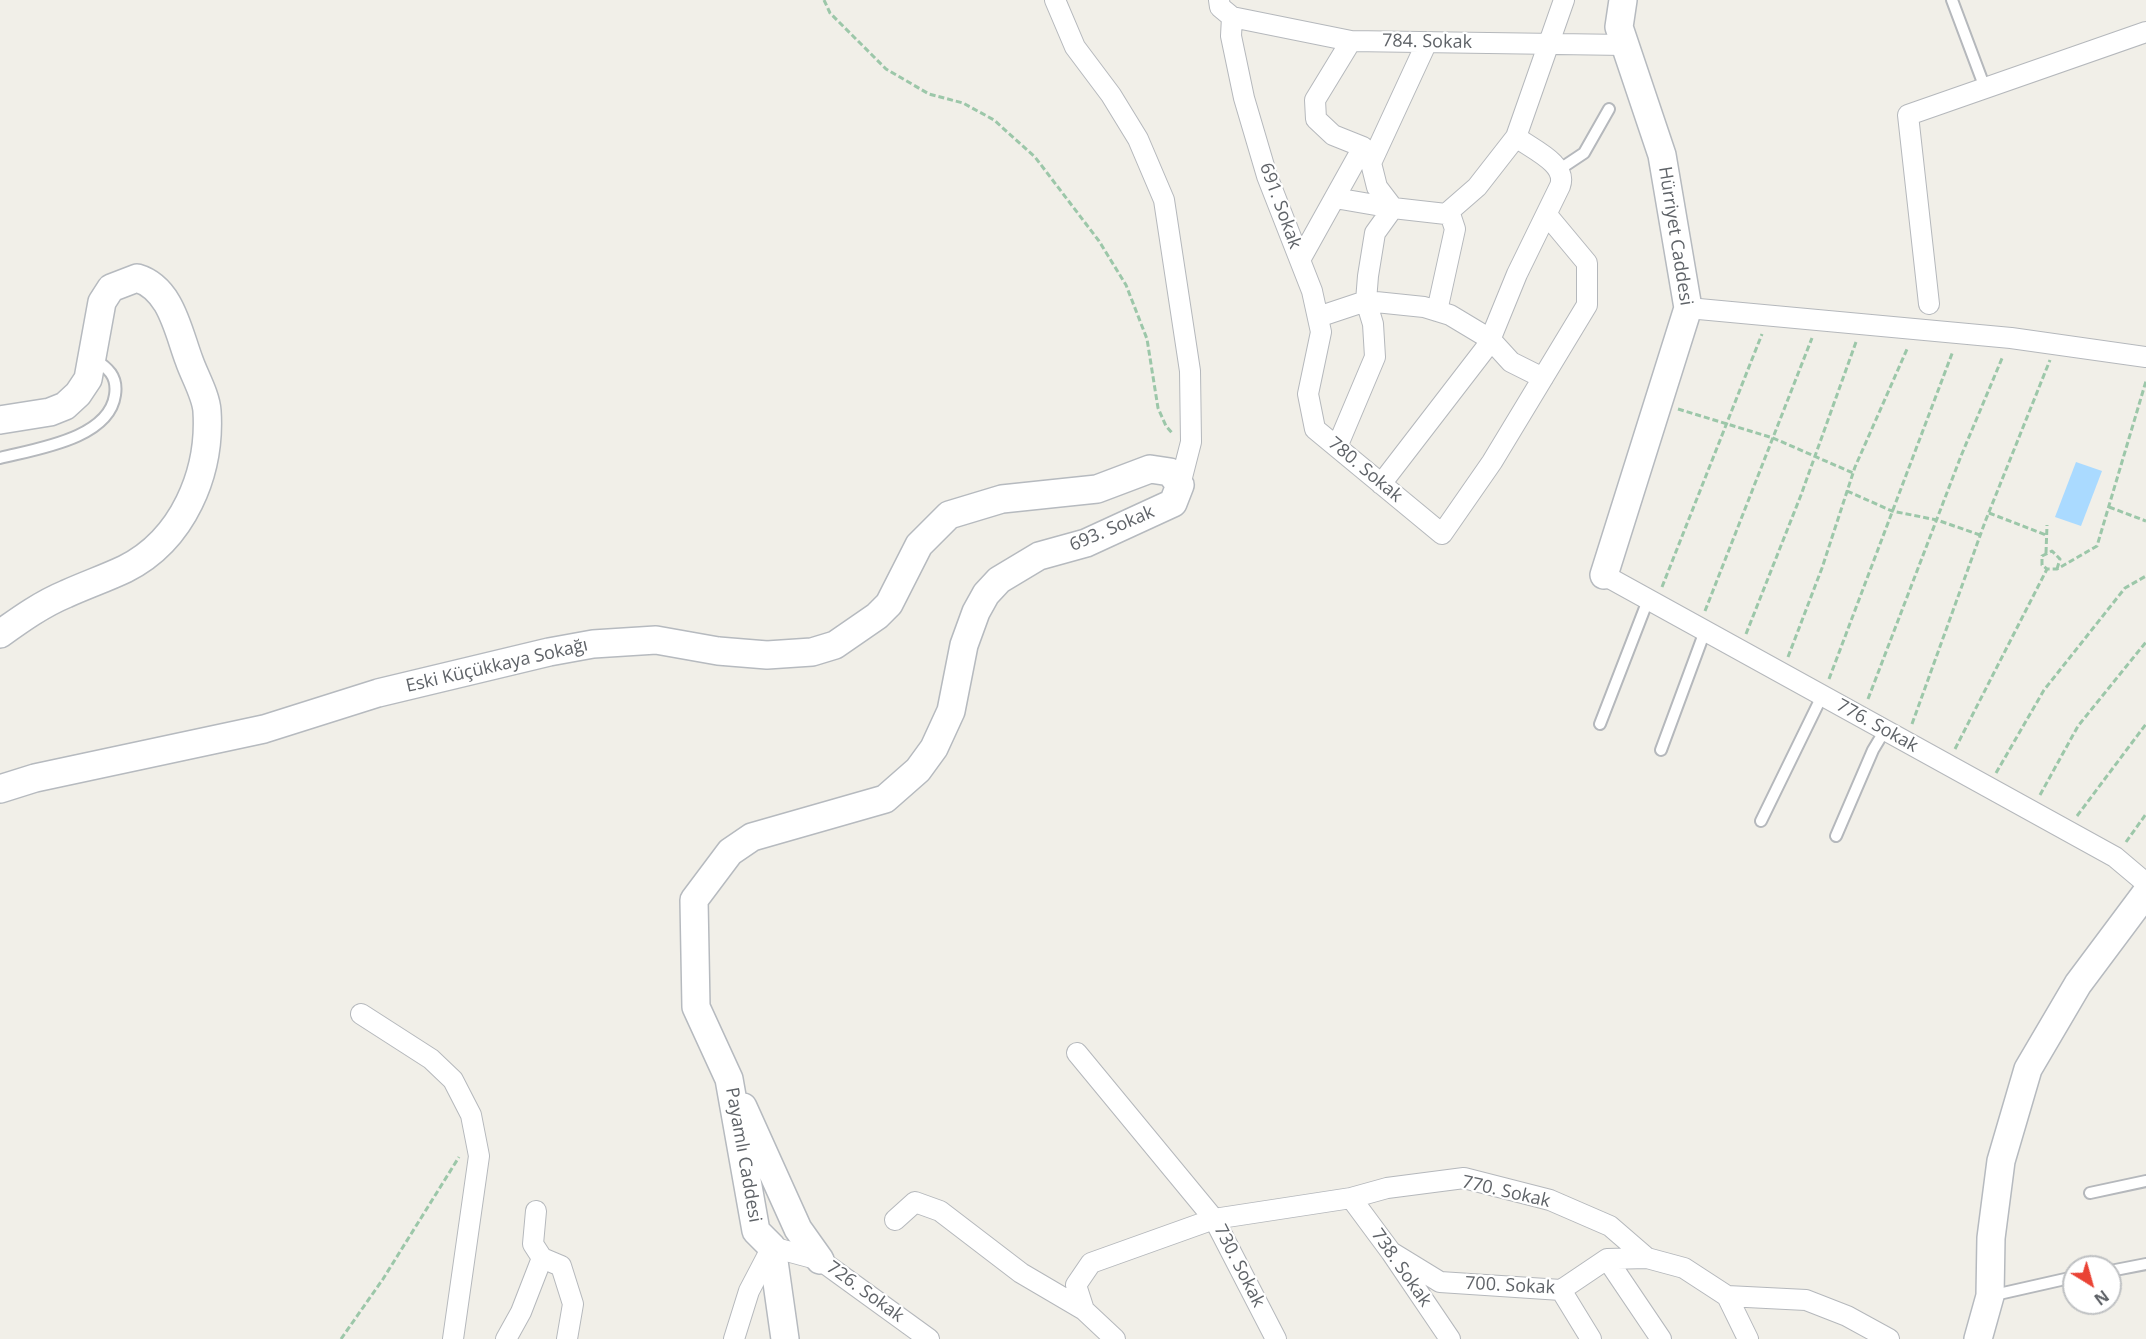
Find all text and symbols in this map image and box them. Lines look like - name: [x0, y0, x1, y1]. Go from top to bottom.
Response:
- street label: 784. Sokak: [1382, 30, 1472, 54]
- street label: 691. Sokak: [1254, 160, 1306, 252]
- street label: Hürriyet Caddesi: [1653, 165, 1697, 307]
- street label: 780. Sokak: [1324, 433, 1406, 507]
- street label: 693. Sokak: [1066, 501, 1158, 557]
- street label: Eski Küçükkaya Sokağı: [404, 635, 590, 697]
- street label: 776. Sokak: [1832, 695, 1922, 757]
- street label: Payamlı Caddesi: [720, 1086, 766, 1224]
- street label: 770. Sokak: [1460, 1171, 1552, 1213]
- street label: 730. Sokak: [1209, 1221, 1269, 1311]
- street label: 738. Sokak: [1366, 1225, 1436, 1311]
- north arrow: [2062, 1255, 2122, 1315]
- street label: 726. Sokak: [822, 1257, 908, 1327]
- street label: 700. Sokak: [1465, 1273, 1555, 1299]
- text: N: [2090, 1285, 2113, 1310]

